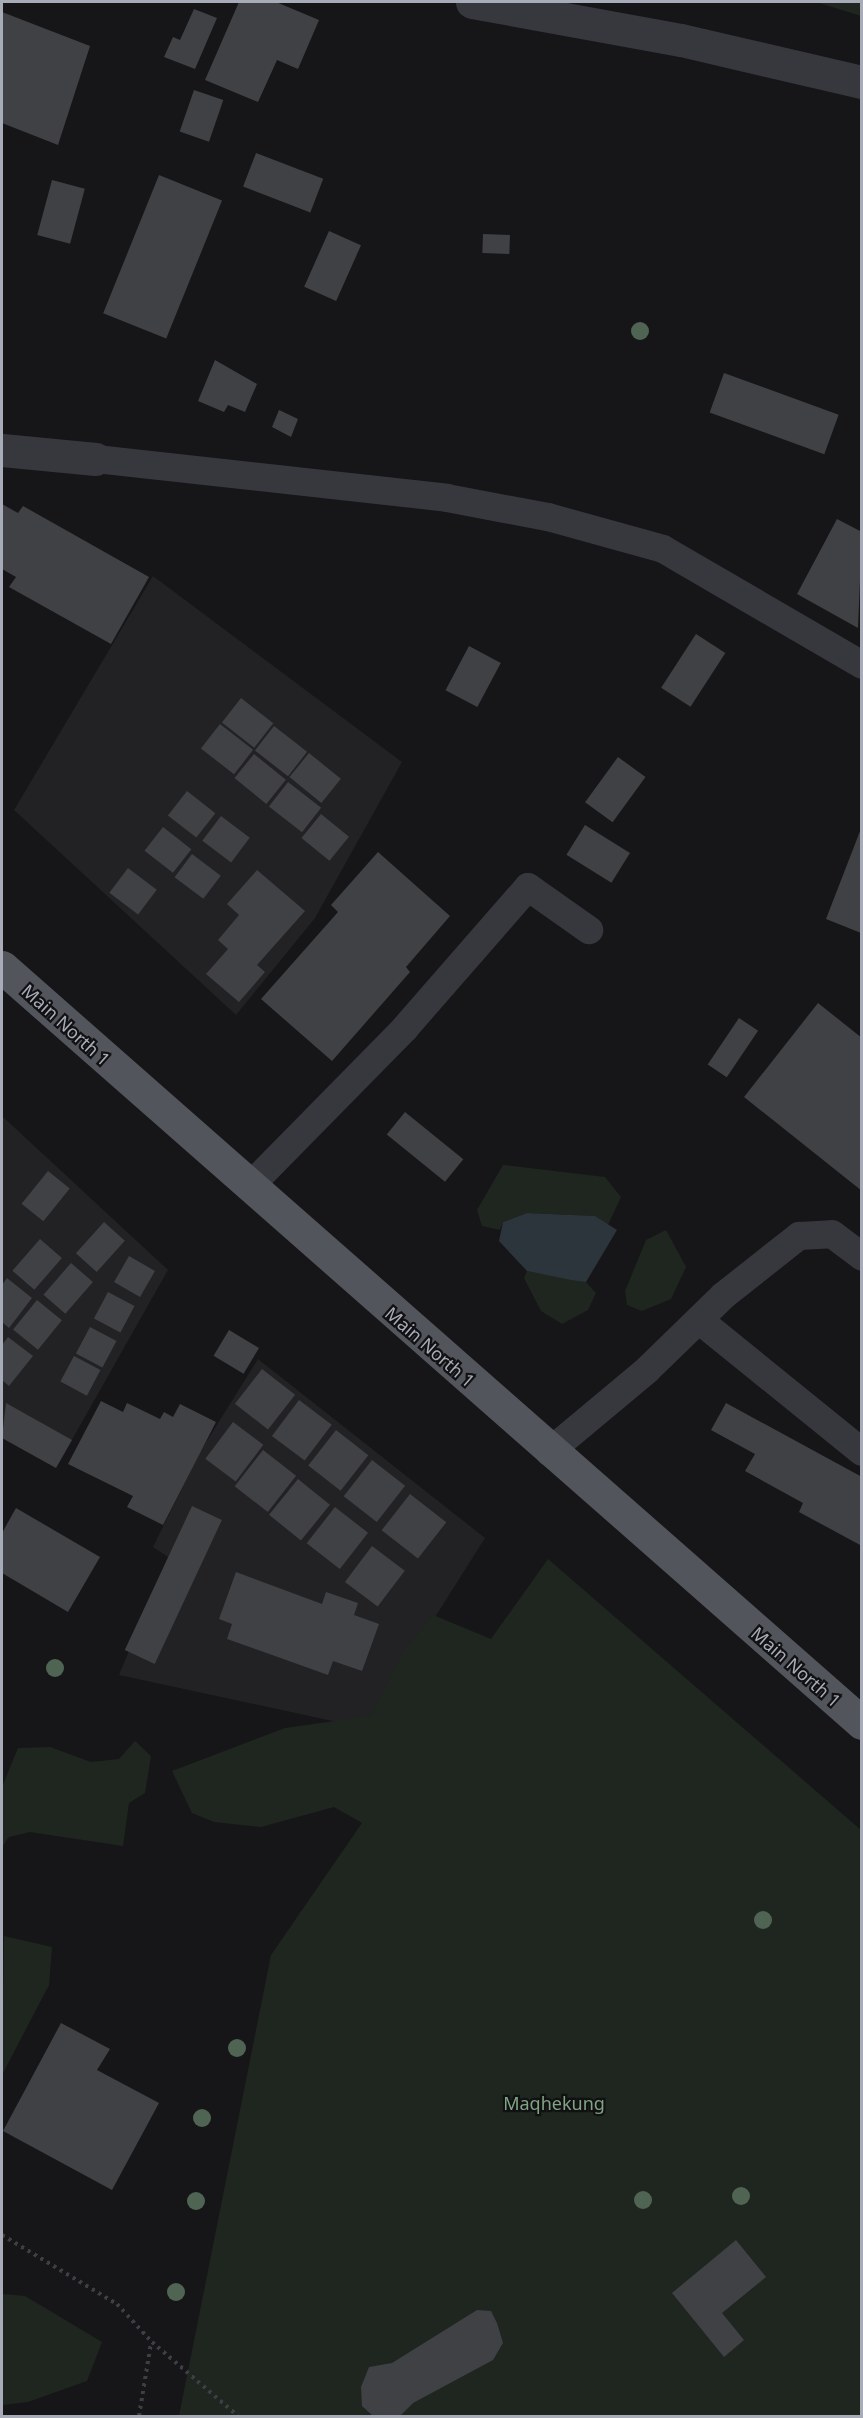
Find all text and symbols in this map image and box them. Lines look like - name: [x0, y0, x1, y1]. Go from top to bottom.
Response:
- street label: Main North 1: [17, 980, 115, 1070]
- street label: Main North 1: [381, 1302, 479, 1392]
- street label: Main North 1: [747, 1622, 845, 1712]
- park label: Maqhekung: [503, 2092, 605, 2114]

